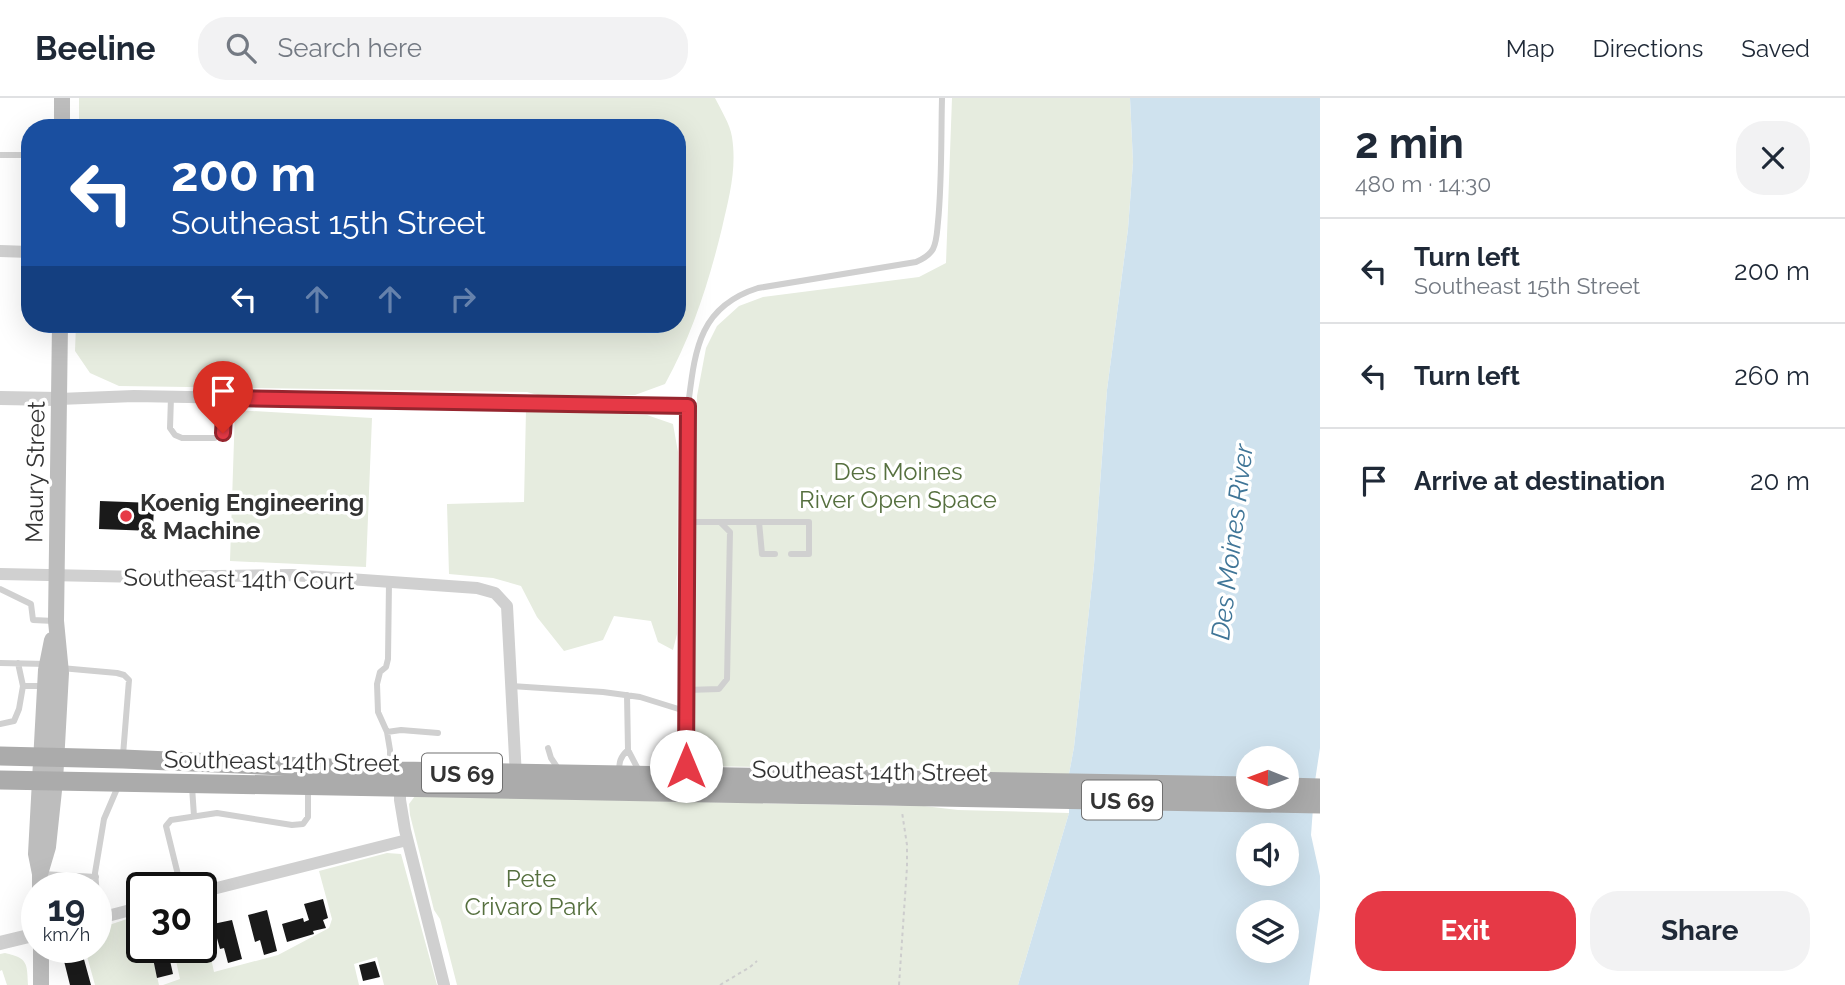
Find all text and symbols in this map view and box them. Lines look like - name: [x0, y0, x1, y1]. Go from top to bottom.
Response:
- search box: [198, 17, 688, 80]
- text: Beeline: [35, 29, 156, 68]
- icon: search: [222, 29, 260, 67]
- text: Search here: [278, 33, 422, 63]
- text: Map: [1506, 34, 1555, 63]
- text: Directions: [1593, 34, 1703, 63]
- text: Saved: [1741, 34, 1810, 63]
- text: 2 min: [1355, 119, 1464, 168]
- button: close: [1736, 121, 1810, 195]
- text: 200 m: [171, 145, 316, 202]
- icon: left: [56, 147, 147, 238]
- text: 480 m · 14:30: [1355, 170, 1491, 197]
- text: Southeast 15th Street: [171, 204, 486, 241]
- text: Turn left: [1414, 242, 1520, 272]
- icon: left: [1355, 252, 1393, 290]
- text: 200 m: [1734, 256, 1810, 286]
- text: Southeast 15th Street: [1414, 272, 1640, 299]
- icon: left: [225, 280, 263, 318]
- icon: ahead: [298, 280, 336, 318]
- icon: ahead: [371, 280, 409, 318]
- icon: right: [444, 280, 482, 318]
- icon: left: [1355, 357, 1393, 395]
- pin: [193, 361, 253, 433]
- text: Turn left: [1414, 361, 1520, 391]
- text: 260 m: [1734, 361, 1810, 391]
- icon: arrive: [204, 372, 242, 410]
- street label: Maury Street: [19, 401, 51, 543]
- water label: Des Moines River: [1205, 441, 1259, 641]
- park label: Des Moines River Open Space: [799, 457, 997, 514]
- icon: arrive: [1355, 462, 1393, 500]
- text: Arrive at destination: [1414, 466, 1665, 496]
- text: 20 m: [1750, 466, 1810, 496]
- place label: Koenig Engineering & Machine: [140, 488, 364, 545]
- marker: Koenig Engineering & Machine: [118, 508, 134, 524]
- street label: Southeast 14th Court: [123, 562, 355, 596]
- position arrow: [649, 729, 723, 803]
- street label: Southeast 14th Street: [164, 744, 400, 778]
- north arrow: [1236, 746, 1298, 808]
- map controls: [1236, 746, 1299, 963]
- road number: US 69: [422, 754, 502, 792]
- street label: Southeast 14th Street: [752, 754, 988, 788]
- road number: US 69: [1082, 780, 1162, 820]
- button: sound: [1236, 823, 1299, 886]
- park label: Pete Crivaro Park: [464, 864, 598, 921]
- speed limit sign: 30: [126, 872, 217, 963]
- text: 19: [48, 888, 85, 929]
- button: Exit: [1355, 891, 1576, 971]
- button: Share: [1590, 891, 1810, 971]
- button: layers: [1236, 900, 1299, 963]
- text: km/h: [43, 924, 90, 945]

